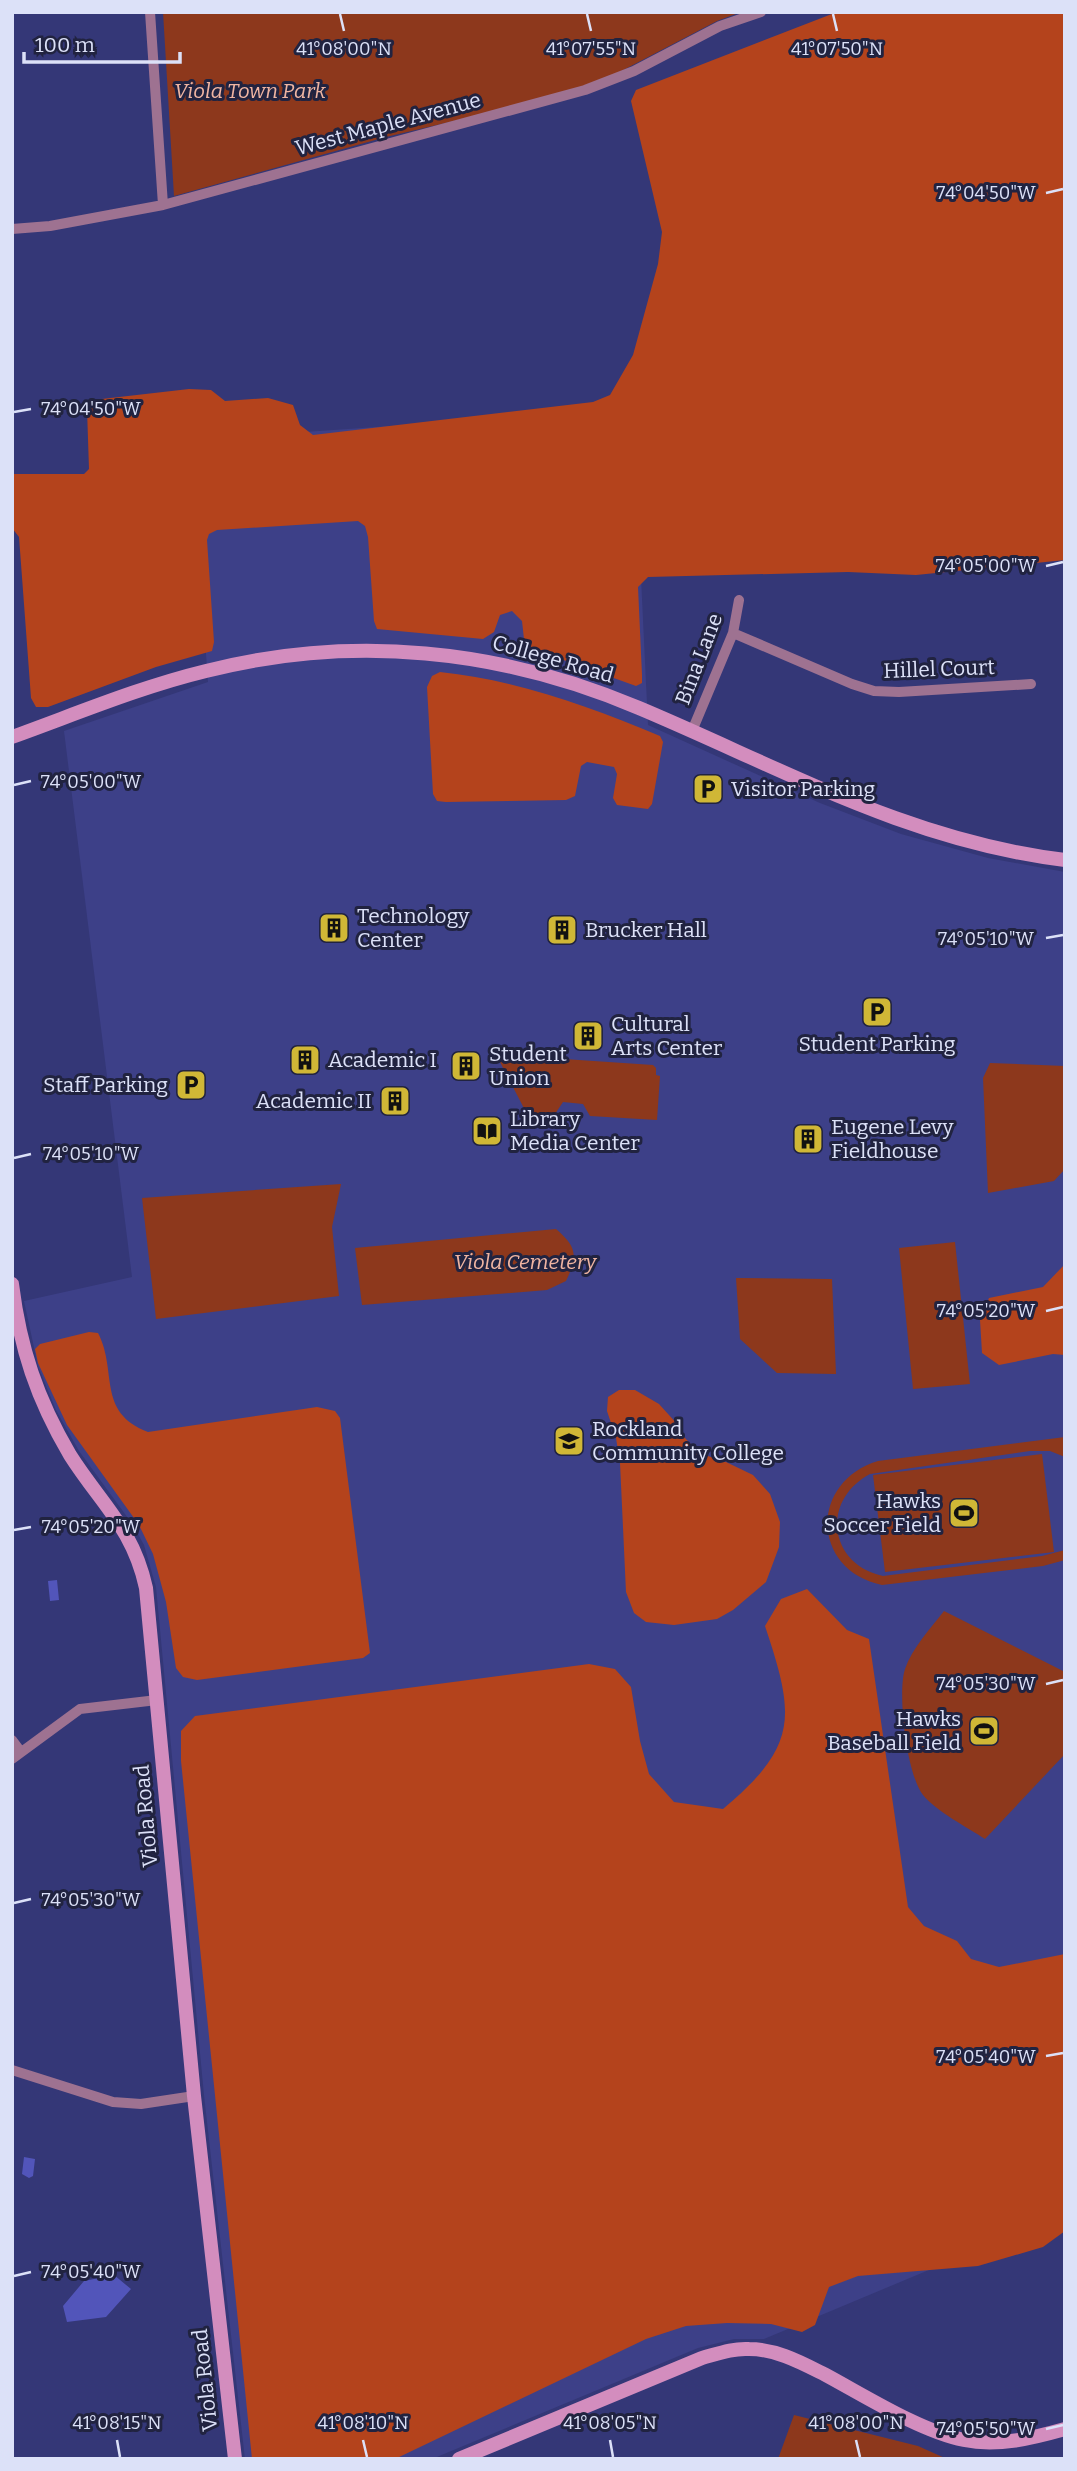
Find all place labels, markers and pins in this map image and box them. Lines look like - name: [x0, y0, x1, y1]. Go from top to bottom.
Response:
- parking icon: Visitor Parking: [691, 772, 725, 806]
- place label: Visitor Parking: [731, 776, 876, 802]
- place label: Technology Center: [357, 903, 470, 953]
- building icon: Technology Center: [317, 911, 351, 945]
- building icon: Brucker Hall: [545, 913, 579, 947]
- place label: Brucker Hall: [585, 917, 707, 943]
- parking icon: Student Parking: [860, 995, 894, 1029]
- place label: Cultural Arts Center: [611, 1011, 722, 1061]
- building icon: Cultural Arts Center: [571, 1019, 605, 1053]
- place label: Student Parking: [798, 1031, 956, 1057]
- place label: Student Union: [489, 1041, 567, 1091]
- building icon: Academic I: [288, 1043, 322, 1077]
- place label: Academic I: [328, 1047, 437, 1073]
- building icon: Student Union: [449, 1049, 483, 1083]
- parking icon: Staff Parking: [174, 1068, 208, 1102]
- place label: Staff Parking: [43, 1072, 168, 1098]
- building icon: Academic II: [378, 1084, 412, 1118]
- place label: Academic II: [256, 1088, 372, 1114]
- place label: Library Media Center: [510, 1106, 640, 1156]
- library icon: Library Media Center: [470, 1114, 504, 1148]
- place label: Eugene Levy Fieldhouse: [831, 1114, 955, 1164]
- building icon: Eugene Levy Fieldhouse: [791, 1122, 825, 1156]
- place label: Rockland Community College: [592, 1416, 784, 1466]
- school or university icon: Rockland Community College: [552, 1424, 586, 1458]
- place label: Hawks Soccer Field: [823, 1488, 941, 1538]
- sports icon: Hawks Soccer Field: [947, 1496, 981, 1530]
- place label: Hawks Baseball Field: [827, 1706, 961, 1756]
- sports icon: Hawks Baseball Field: [967, 1714, 1001, 1748]

